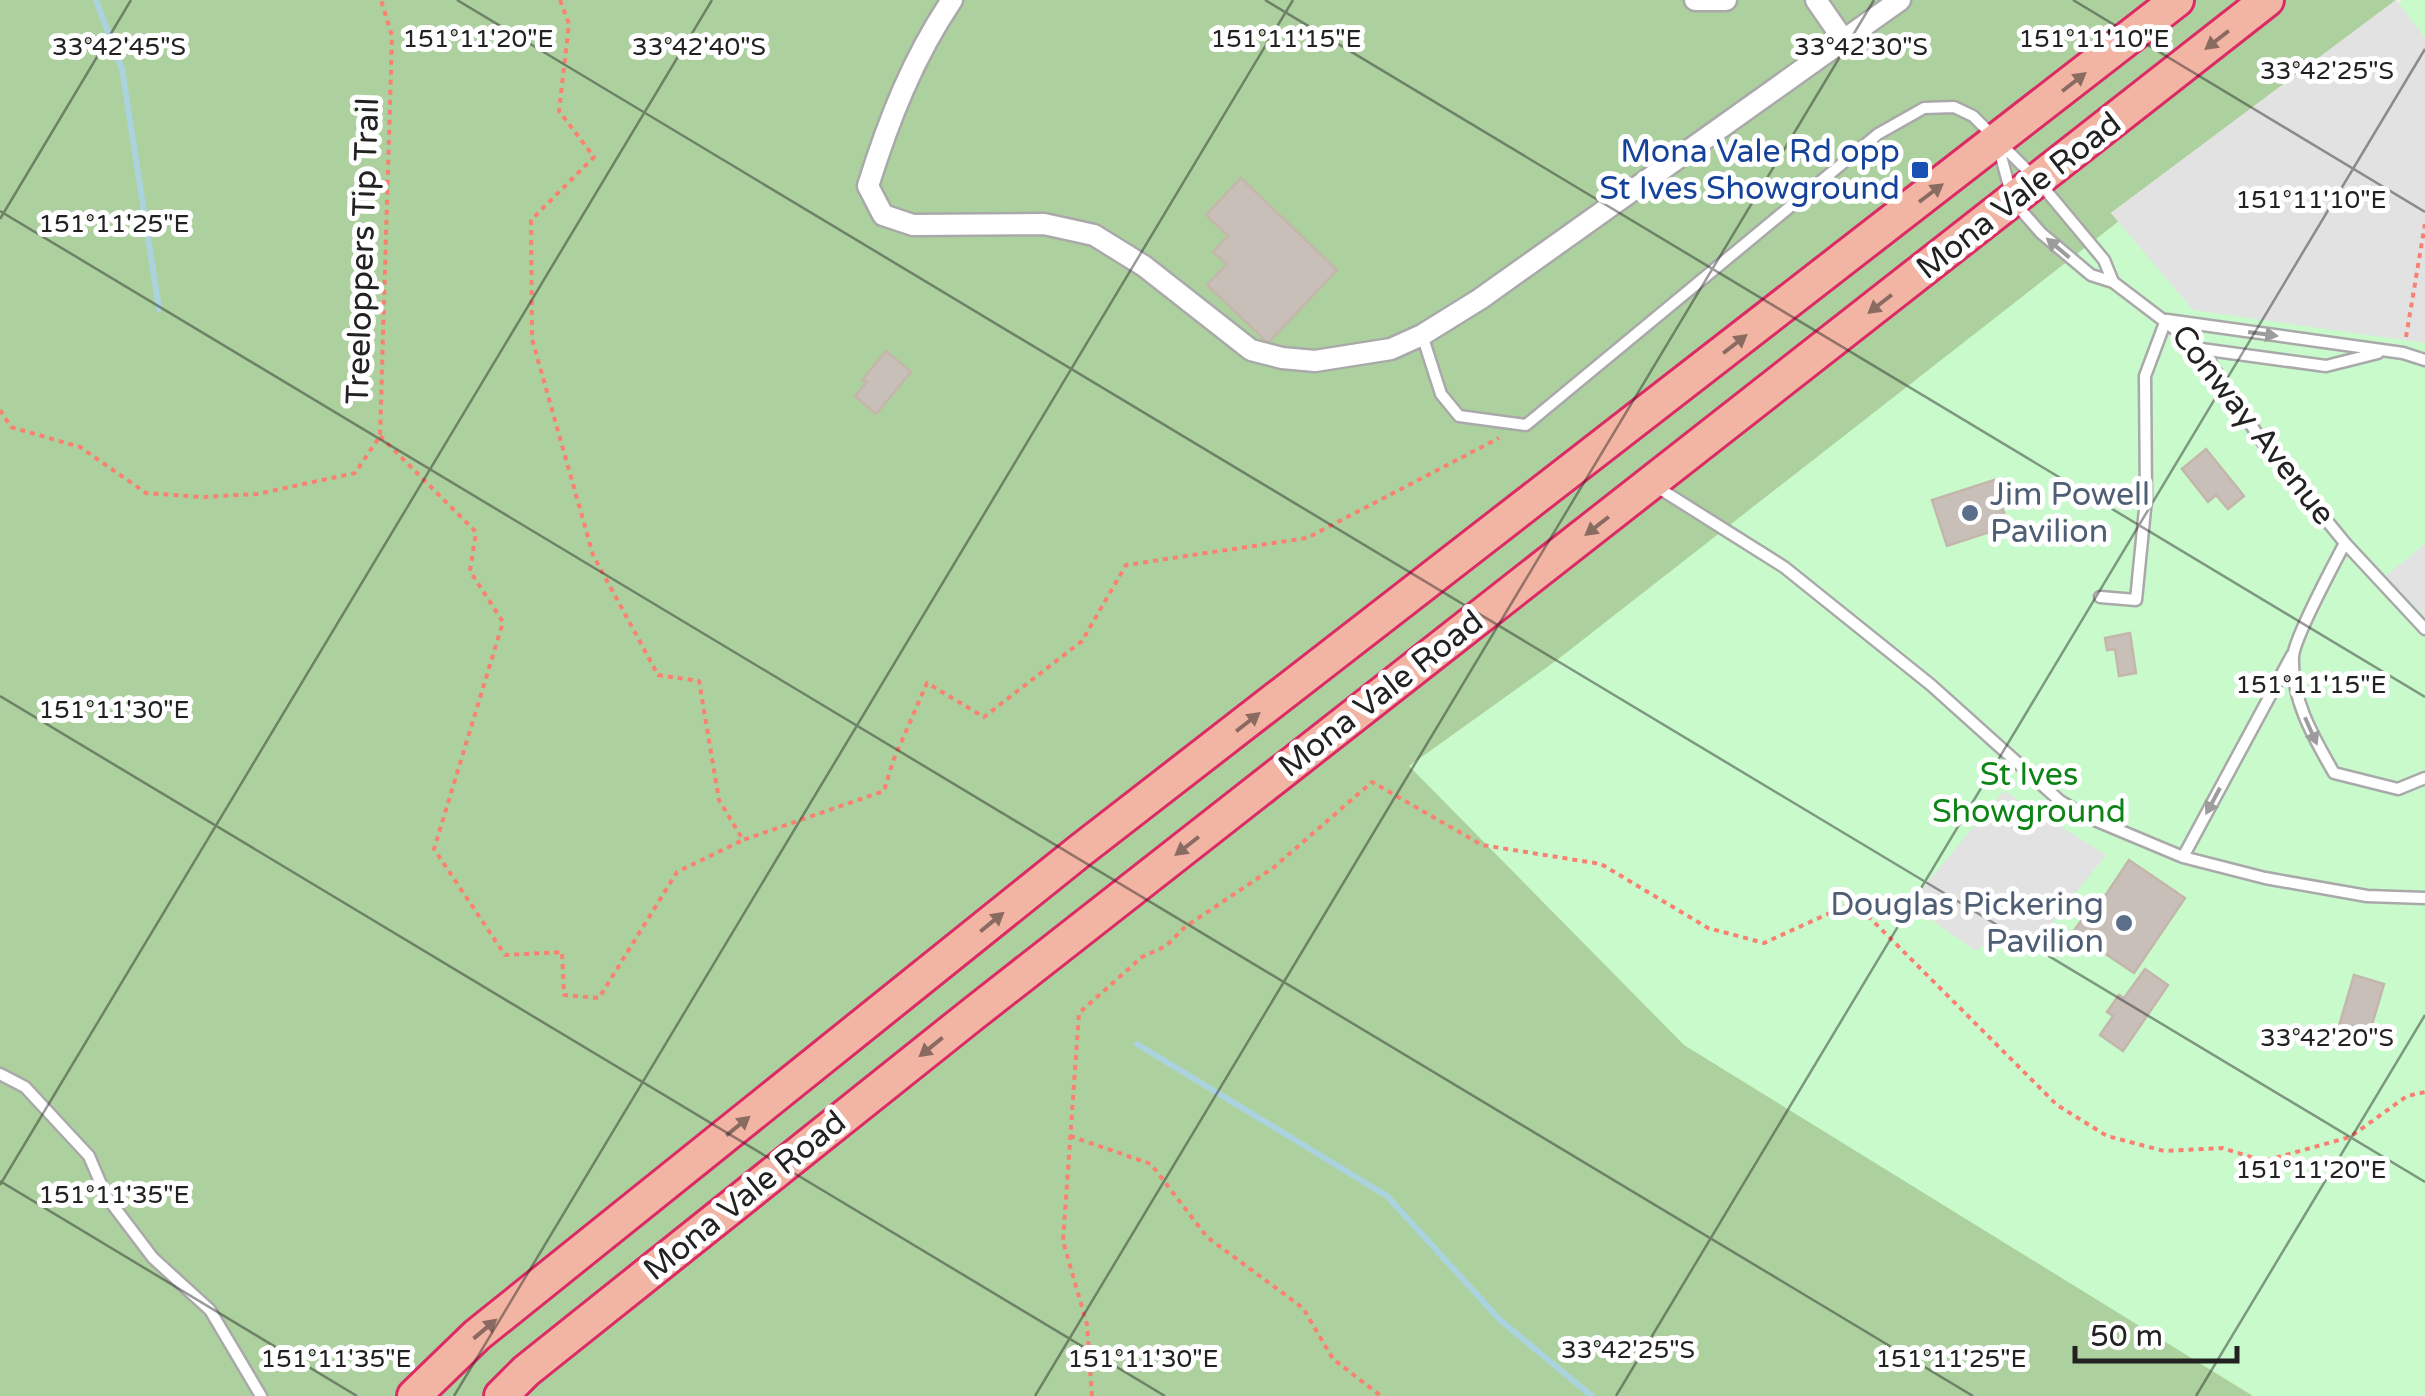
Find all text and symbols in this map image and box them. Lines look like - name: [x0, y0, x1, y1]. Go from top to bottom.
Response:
- text: 151°11'20"E: [402, 24, 554, 54]
- text: 151°11'15"E: [1210, 24, 1362, 54]
- text: 151°11'10"E: [2018, 24, 2170, 54]
- one-way arrow: [2204, 29, 2229, 50]
- text: 33°42'45"S: [52, 32, 186, 62]
- text: 33°42'40"S: [632, 32, 766, 62]
- text: 33°42'30"S: [1794, 32, 1928, 62]
- text: 33°42'25"S: [2260, 56, 2394, 86]
- one-way arrow: [2061, 72, 2086, 93]
- street label: Treeloppers Tip Trail: [339, 97, 387, 405]
- street label: Mona Vale Road: [1909, 104, 2129, 288]
- place label: Mona Vale Rd opp St Ives Showground: [1599, 133, 1900, 208]
- marker: Mona Vale Rd opp St Ives Showground: [1909, 159, 1931, 181]
- one-way arrow: [1918, 183, 1944, 204]
- text: 151°11'10"E: [2235, 185, 2387, 215]
- text: 151°11'25"E: [38, 209, 190, 239]
- one-way arrow: [2046, 238, 2071, 259]
- one-way arrow: [1868, 293, 1893, 314]
- street label: Conway Avenue: [2163, 317, 2343, 533]
- one-way arrow: [2247, 326, 2279, 342]
- one-way arrow: [1722, 334, 1748, 355]
- place label: Jim Powell Pavilion: [1990, 476, 2150, 551]
- marker: Jim Powell Pavilion: [1959, 502, 1981, 524]
- one-way arrow: [1584, 515, 1609, 536]
- street label: Mona Vale Road: [1271, 602, 1491, 786]
- text: 151°11'15"E: [2235, 670, 2387, 700]
- text: 151°11'30"E: [38, 695, 190, 725]
- one-way arrow: [1235, 712, 1261, 732]
- one-way arrow: [2303, 716, 2320, 745]
- park label: St Ives Showground: [1932, 756, 2126, 831]
- one-way arrow: [2205, 787, 2222, 816]
- one-way arrow: [1174, 836, 1200, 856]
- place label: Douglas Pickering Pavilion: [1830, 886, 2104, 961]
- one-way arrow: [979, 912, 1005, 933]
- marker: Douglas Pickering Pavilion: [2113, 912, 2135, 934]
- text: 33°42'20"S: [2260, 1023, 2394, 1053]
- one-way arrow: [919, 1036, 944, 1057]
- street label: Mona Vale Road: [636, 1103, 854, 1289]
- one-way arrow: [725, 1115, 751, 1136]
- text: 151°11'20"E: [2235, 1155, 2387, 1185]
- text: 151°11'35"E: [38, 1180, 190, 1210]
- scale bar: [2075, 1301, 2238, 1363]
- text: 50 m: [2090, 1318, 2163, 1355]
- one-way arrow: [473, 1319, 498, 1340]
- text: 33°42'25"S: [1561, 1335, 1695, 1365]
- text: 151°11'35"E: [260, 1344, 412, 1374]
- text: 151°11'30"E: [1067, 1344, 1219, 1374]
- text: 151°11'25"E: [1875, 1344, 2027, 1374]

